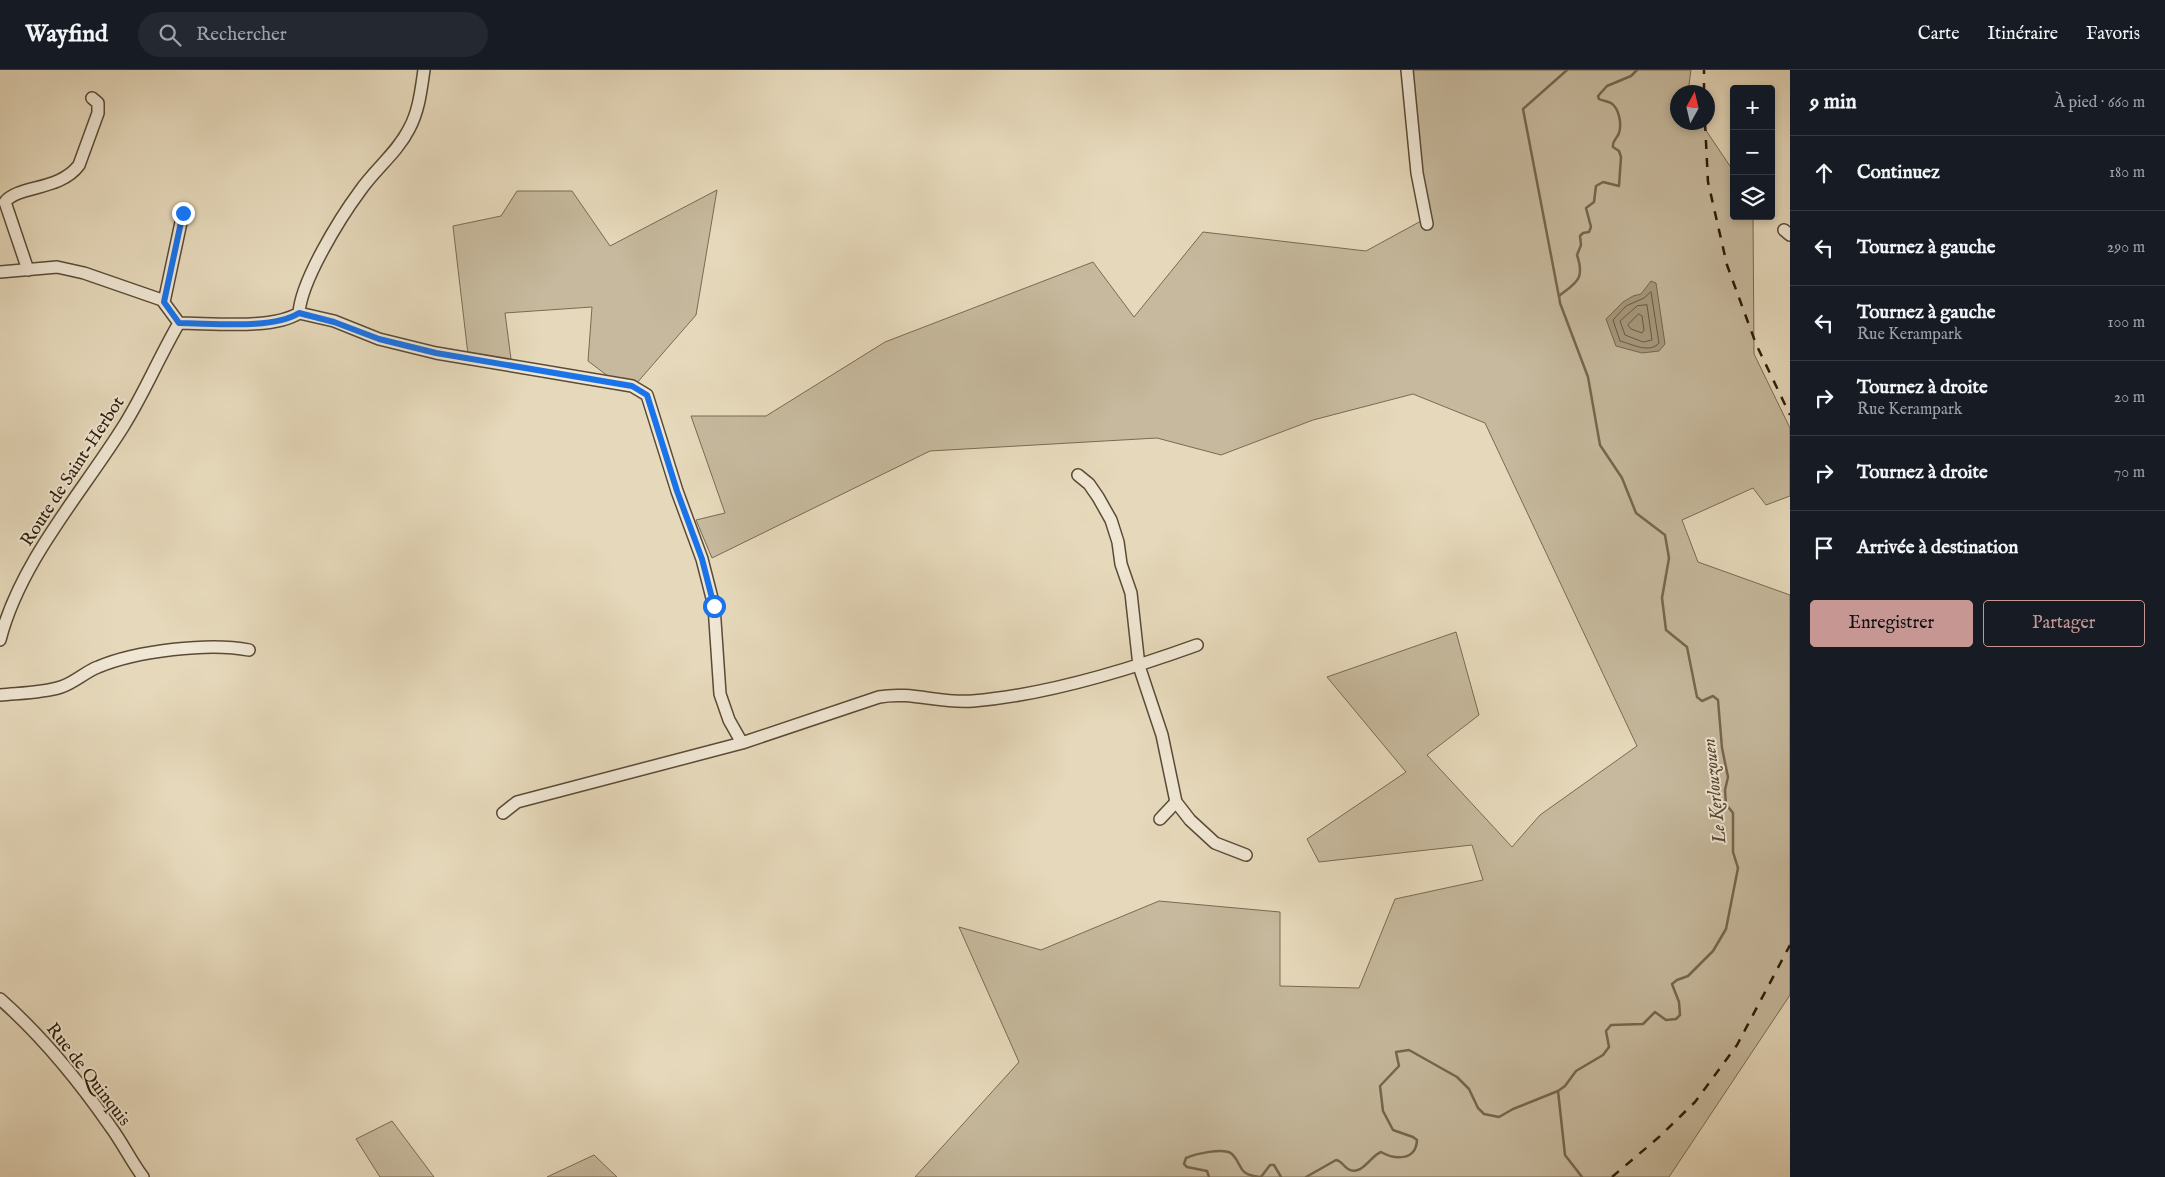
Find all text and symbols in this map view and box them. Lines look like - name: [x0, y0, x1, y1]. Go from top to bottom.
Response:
- search box: [138, 12, 488, 57]
- text: Wayfind: [25, 19, 108, 50]
- icon: search: [156, 21, 184, 49]
- text: Rechercher: [196, 23, 287, 47]
- text: Carte: [1918, 23, 1960, 46]
- text: Itinéraire: [1988, 23, 2058, 46]
- text: Favoris: [2086, 23, 2140, 46]
- north arrow: [1670, 85, 1715, 130]
- map controls: [1730, 85, 1775, 220]
- button: +: [1730, 85, 1775, 130]
- text: 9 min: [1810, 89, 1857, 116]
- text: À pied · 660 m: [2054, 93, 2145, 113]
- button: −: [1730, 130, 1775, 175]
- icon: ahead: [1810, 159, 1838, 187]
- text: Continuez: [1857, 161, 1940, 185]
- text: 180 m: [2109, 163, 2145, 183]
- button: layers: [1730, 175, 1775, 220]
- route end: [172, 202, 195, 225]
- icon: left: [1810, 234, 1838, 262]
- text: Tournez à gauche: [1857, 236, 1996, 260]
- text: 290 m: [2107, 238, 2145, 258]
- text: Tournez à gauche: [1857, 301, 1996, 325]
- icon: left: [1810, 309, 1838, 337]
- text: 100 m: [2108, 313, 2145, 333]
- text: Rue Kerampark: [1857, 325, 1962, 345]
- text: Tournez à droite: [1857, 376, 1988, 400]
- icon: right: [1810, 384, 1838, 412]
- text: 20 m: [2114, 388, 2145, 408]
- street label: Route de Saint-Herbot: [16, 392, 130, 551]
- text: Rue Kerampark: [1857, 400, 1962, 420]
- icon: right: [1810, 459, 1838, 487]
- text: Tournez à droite: [1857, 461, 1988, 485]
- text: 70 m: [2114, 463, 2145, 483]
- icon: arrive: [1810, 534, 1838, 562]
- text: Arrivée à destination: [1857, 536, 2018, 560]
- route start: [703, 595, 726, 618]
- button: Enregistrer: [1810, 600, 1973, 647]
- button: Partager: [1983, 600, 2145, 647]
- water label: Le Kerlouzouen: [1698, 737, 1733, 846]
- street label: Rue de Quinquis: [40, 1019, 135, 1131]

